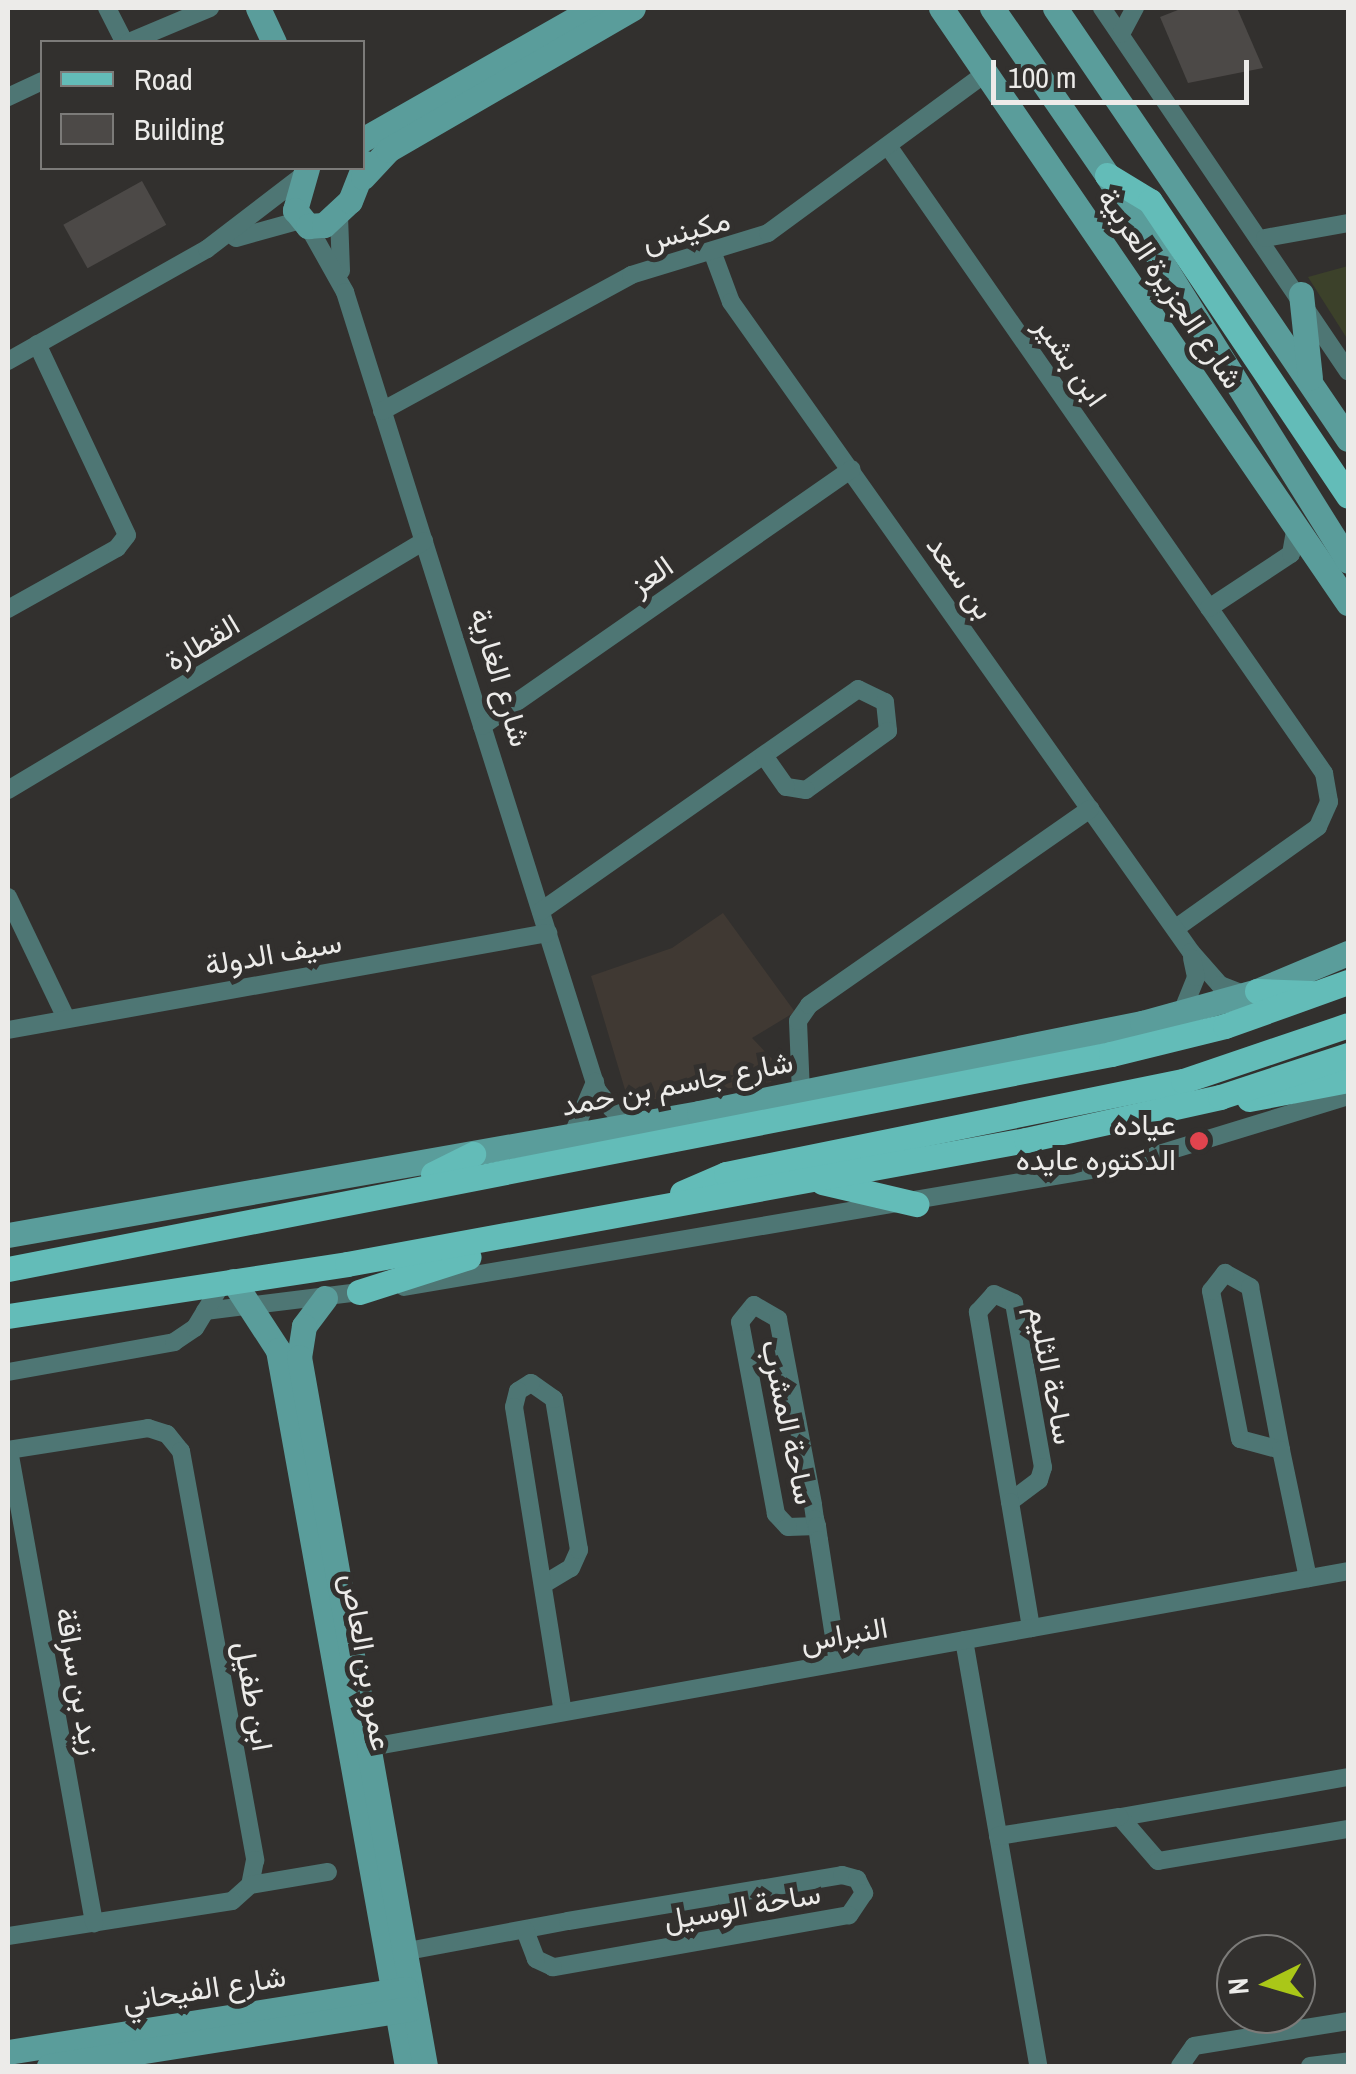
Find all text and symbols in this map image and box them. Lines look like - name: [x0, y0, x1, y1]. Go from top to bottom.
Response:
- legend: [40, 40, 365, 170]
- scale bar: [996, 40, 1254, 102]
- text: 100 m: [1008, 57, 1076, 97]
- text: Road: [134, 59, 193, 99]
- text: Building: [134, 109, 224, 149]
- street label: شارع الجزيرة العربية: [1091, 181, 1251, 395]
- street label: مكينس: [638, 201, 734, 259]
- street label: ابن بشير: [1027, 309, 1115, 413]
- street label: بن سعد: [919, 528, 1003, 626]
- street label: العز: [623, 548, 679, 602]
- street label: شارع الغارية: [463, 603, 539, 751]
- street label: القطارة: [158, 606, 246, 678]
- street label: سيف الدولة: [202, 923, 344, 983]
- street label: شارع جاسم بن حمد: [558, 1043, 796, 1123]
- place label: عياده الدكتوره عايده: [1016, 1106, 1176, 1176]
- marker: عياده الدكتوره عايده: [1186, 1128, 1212, 1154]
- street label: ساحة الثليم: [1021, 1303, 1083, 1447]
- street label: ساحة المشرب: [754, 1336, 824, 1508]
- street label: عمرو بن العاص: [334, 1570, 400, 1754]
- street label: زيد بن سراقة: [48, 1604, 110, 1758]
- street label: النبراس: [798, 1609, 890, 1659]
- street label: ابن طفيل: [227, 1638, 281, 1754]
- street label: ساحة الوسيل: [661, 1875, 823, 1937]
- north arrow: [1216, 1934, 1316, 2034]
- street label: شارع الفيحاني: [120, 1957, 288, 2019]
- text: N: [1218, 1977, 1258, 1996]

